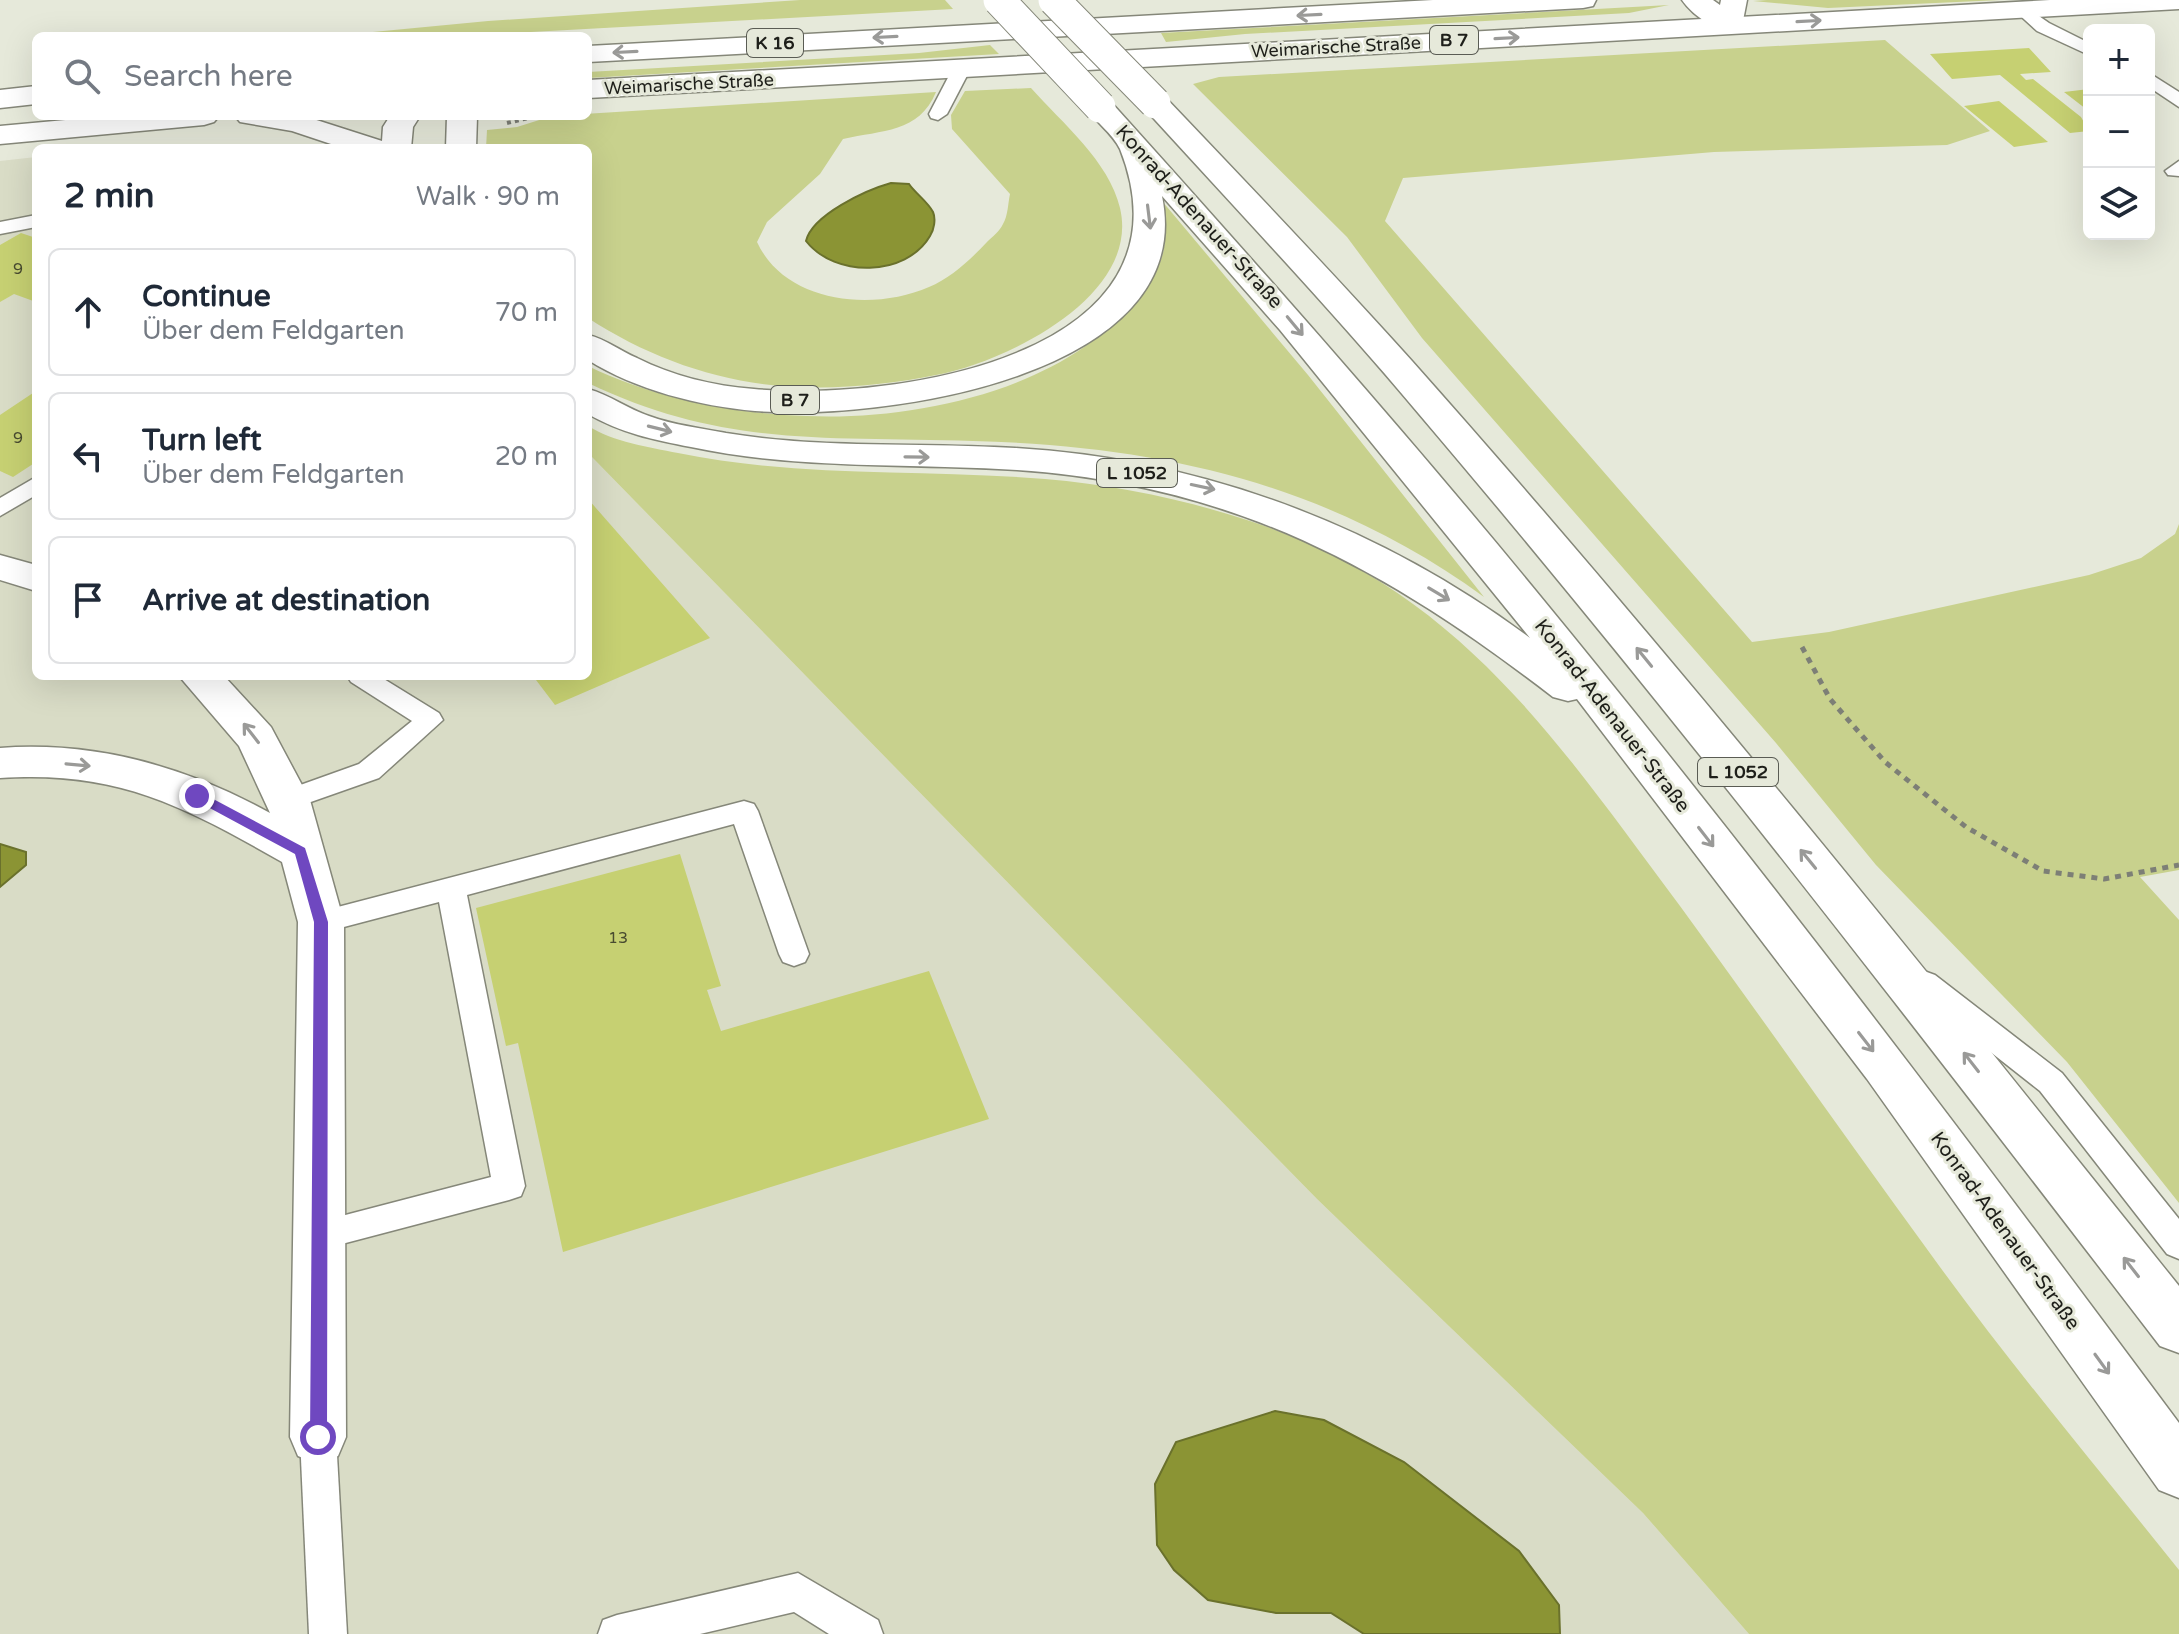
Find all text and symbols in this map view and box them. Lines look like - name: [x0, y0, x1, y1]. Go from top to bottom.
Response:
- one-way arrow: [1296, 8, 1323, 23]
- one-way arrow: [1795, 14, 1822, 29]
- map controls: [2083, 24, 2155, 240]
- button: +: [2083, 24, 2155, 96]
- road number: B 7: [1430, 26, 1478, 54]
- road number: K 16: [747, 29, 803, 57]
- one-way arrow: [872, 30, 899, 45]
- one-way arrow: [1493, 30, 1520, 45]
- search box: [32, 32, 592, 120]
- street label: Weimarische Straße: [1251, 32, 1421, 62]
- one-way arrow: [612, 45, 639, 60]
- icon: search: [60, 54, 104, 98]
- text: Search here: [124, 58, 293, 95]
- street label: Weimarische Straße: [604, 69, 774, 99]
- button: −: [2083, 96, 2155, 168]
- street label: Konrad-Adenauer-Straße: [1110, 120, 1288, 314]
- button: layers: [2083, 168, 2155, 240]
- text: 2 min: [64, 176, 155, 217]
- text: Walk · 90 m: [416, 181, 560, 212]
- one-way arrow: [1142, 204, 1157, 229]
- house number: 9: [13, 259, 23, 279]
- text: Continue: [142, 278, 271, 315]
- icon: ahead: [66, 290, 110, 334]
- text: 70 m: [495, 297, 558, 328]
- text: Über dem Feldgarten: [142, 315, 405, 346]
- one-way arrow: [1286, 315, 1304, 335]
- road number: B 7: [771, 386, 819, 414]
- text: Turn left: [142, 422, 261, 459]
- one-way arrow: [646, 422, 672, 437]
- house number: 9: [13, 428, 23, 448]
- icon: left: [66, 434, 110, 478]
- text: 20 m: [495, 441, 558, 472]
- one-way arrow: [903, 450, 930, 465]
- text: Über dem Feldgarten: [142, 459, 405, 490]
- road number: L 1052: [1097, 459, 1177, 487]
- one-way arrow: [1189, 480, 1215, 495]
- icon: arrive: [66, 578, 110, 622]
- text: Arrive at destination: [142, 582, 430, 619]
- one-way arrow: [1427, 586, 1450, 602]
- street label: Konrad-Adenauer-Straße: [1529, 615, 1695, 817]
- one-way arrow: [1635, 647, 1653, 668]
- one-way arrow: [242, 723, 260, 744]
- one-way arrow: [64, 758, 91, 773]
- road number: L 1052: [1698, 758, 1778, 786]
- route end: [179, 778, 215, 814]
- one-way arrow: [1697, 826, 1715, 847]
- one-way arrow: [1800, 849, 1817, 870]
- house number: 13: [608, 928, 628, 948]
- one-way arrow: [1857, 1031, 1874, 1052]
- one-way arrow: [1962, 1052, 1979, 1073]
- street label: Konrad-Adenauer-Straße: [1925, 1127, 2085, 1335]
- one-way arrow: [2122, 1257, 2140, 1278]
- one-way arrow: [2094, 1353, 2110, 1375]
- route start: [300, 1419, 336, 1455]

